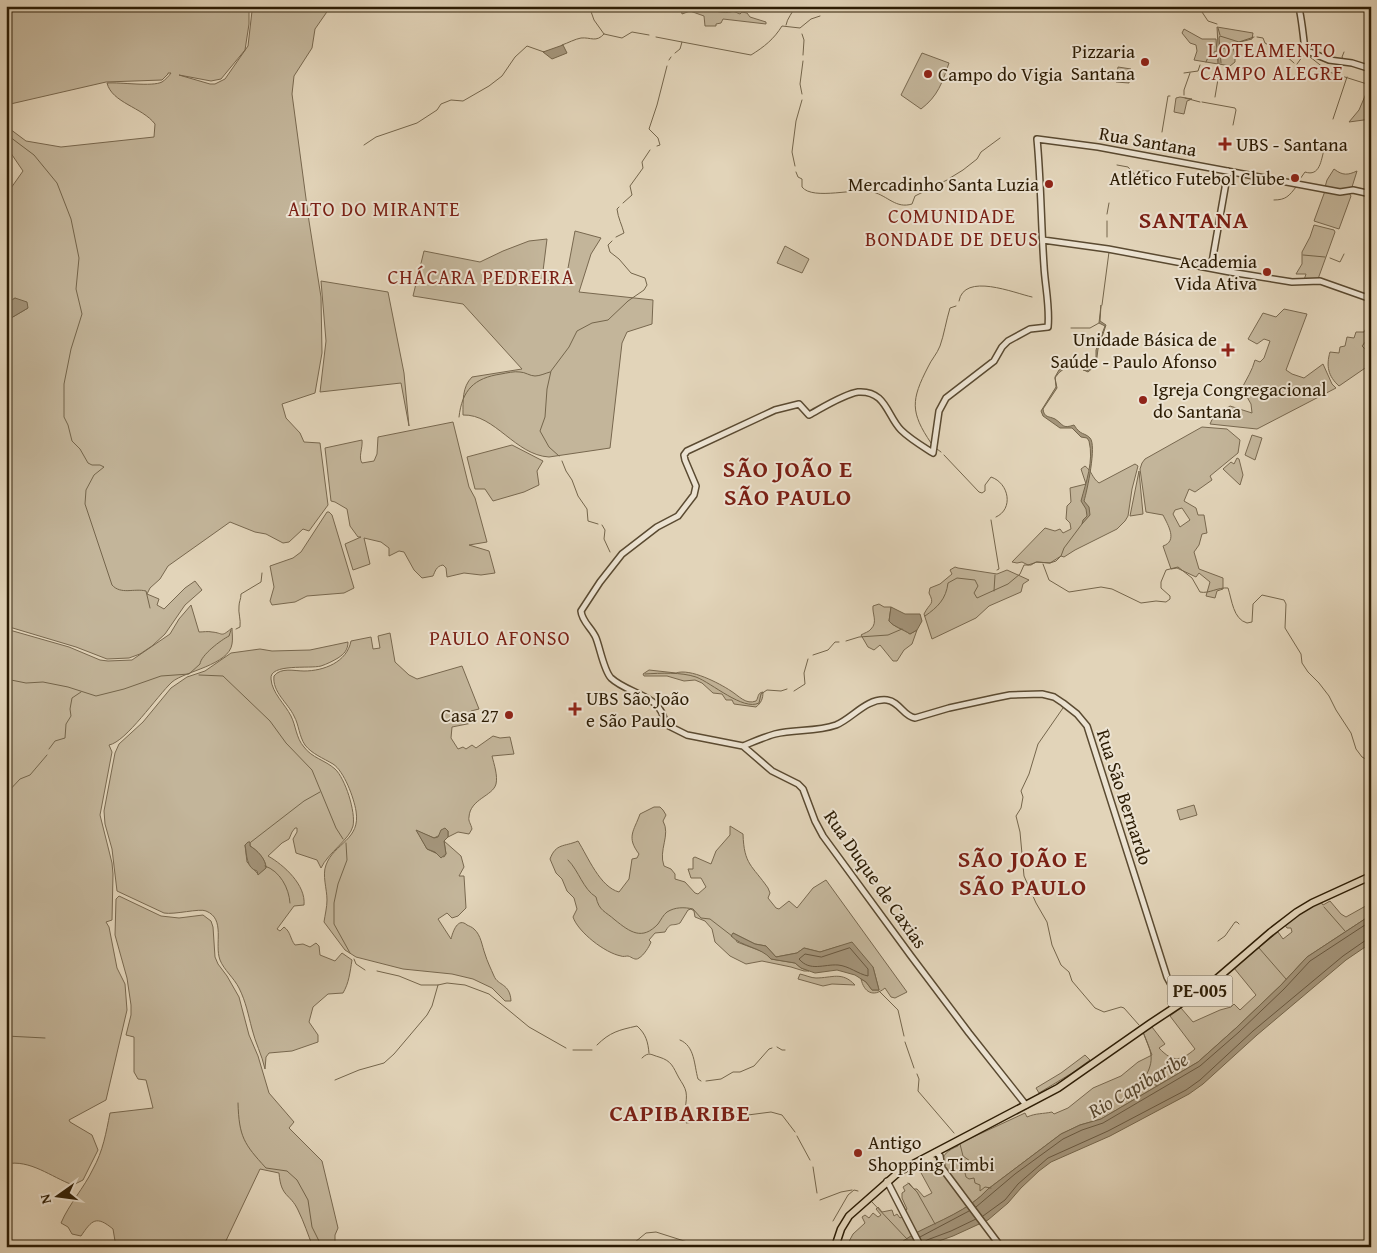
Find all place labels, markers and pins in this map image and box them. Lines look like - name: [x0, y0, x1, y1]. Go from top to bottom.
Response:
- place label: Pizzaria Santana: [1071, 37, 1135, 87]
- marker: Pizzaria Santana: [1139, 56, 1151, 68]
- place label: Campo do Vigia: [938, 60, 1063, 88]
- marker: Campo do Vigia: [922, 68, 934, 80]
- place label: UBS - Santana: [1236, 130, 1348, 158]
- marker: UBS - Santana: [1218, 137, 1232, 151]
- place label: Atlético Futebol Clube: [1109, 164, 1285, 192]
- place label: Mercadinho Santa Luzia: [848, 170, 1039, 198]
- marker: Atlético Futebol Clube: [1289, 172, 1301, 184]
- marker: Mercadinho Santa Luzia: [1043, 178, 1055, 190]
- place label: Academia Vida Ativa: [1174, 247, 1257, 297]
- marker: Academia Vida Ativa: [1261, 266, 1273, 278]
- place label: Unidade Básica de Saúde - Paulo Afonso: [1051, 325, 1217, 375]
- marker: Unidade Básica de Saúde - Paulo Afonso: [1221, 343, 1235, 357]
- place label: Igreja Congregacional do Santana: [1153, 375, 1327, 425]
- marker: Igreja Congregacional do Santana: [1137, 394, 1149, 406]
- place label: UBS São João e São Paulo: [586, 684, 689, 734]
- place label: Casa 27: [441, 701, 499, 729]
- marker: UBS São João e São Paulo: [568, 702, 582, 716]
- marker: Casa 27: [503, 709, 515, 721]
- place label: Antigo Shopping Timbi: [868, 1128, 994, 1178]
- marker: Antigo Shopping Timbi: [852, 1147, 864, 1159]

